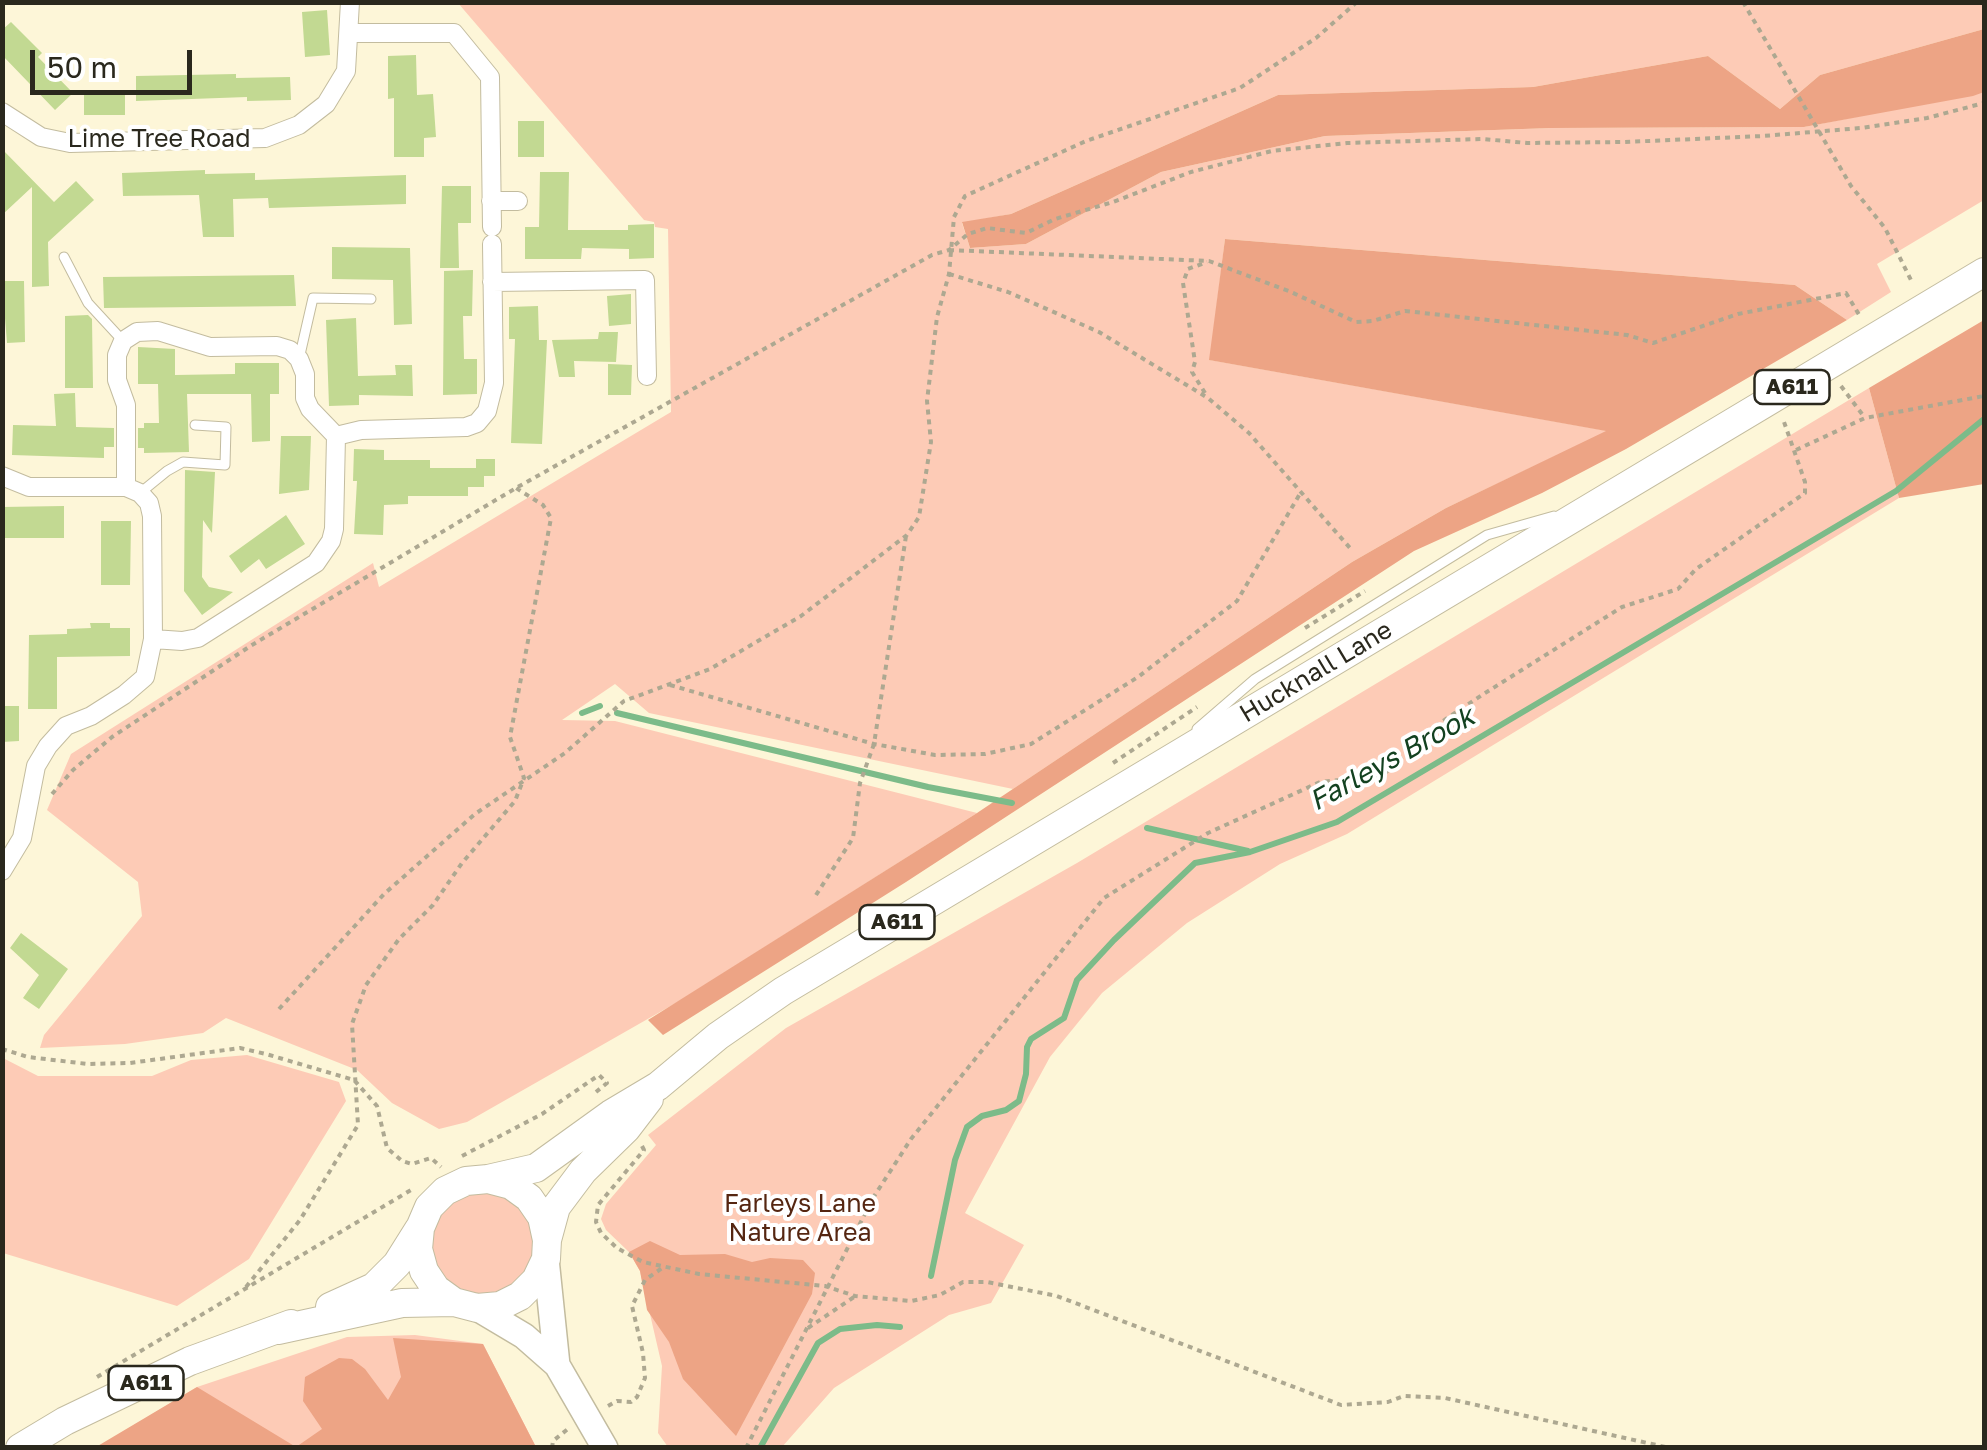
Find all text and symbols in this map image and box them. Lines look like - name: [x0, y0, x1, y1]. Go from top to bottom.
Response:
- scale bar: [35, 30, 198, 92]
- text: 50 m: [47, 49, 117, 85]
- street label: Lime Tree Road: [67, 124, 251, 154]
- road number: A611: [1754, 370, 1830, 404]
- street label: Hucknall Lane: [1235, 615, 1397, 729]
- water label: Farleys Brook: [1304, 700, 1480, 818]
- road number: A611: [860, 905, 934, 939]
- park label: Farleys Lane Nature Area: [724, 1189, 876, 1248]
- road number: A611: [108, 1366, 184, 1400]

